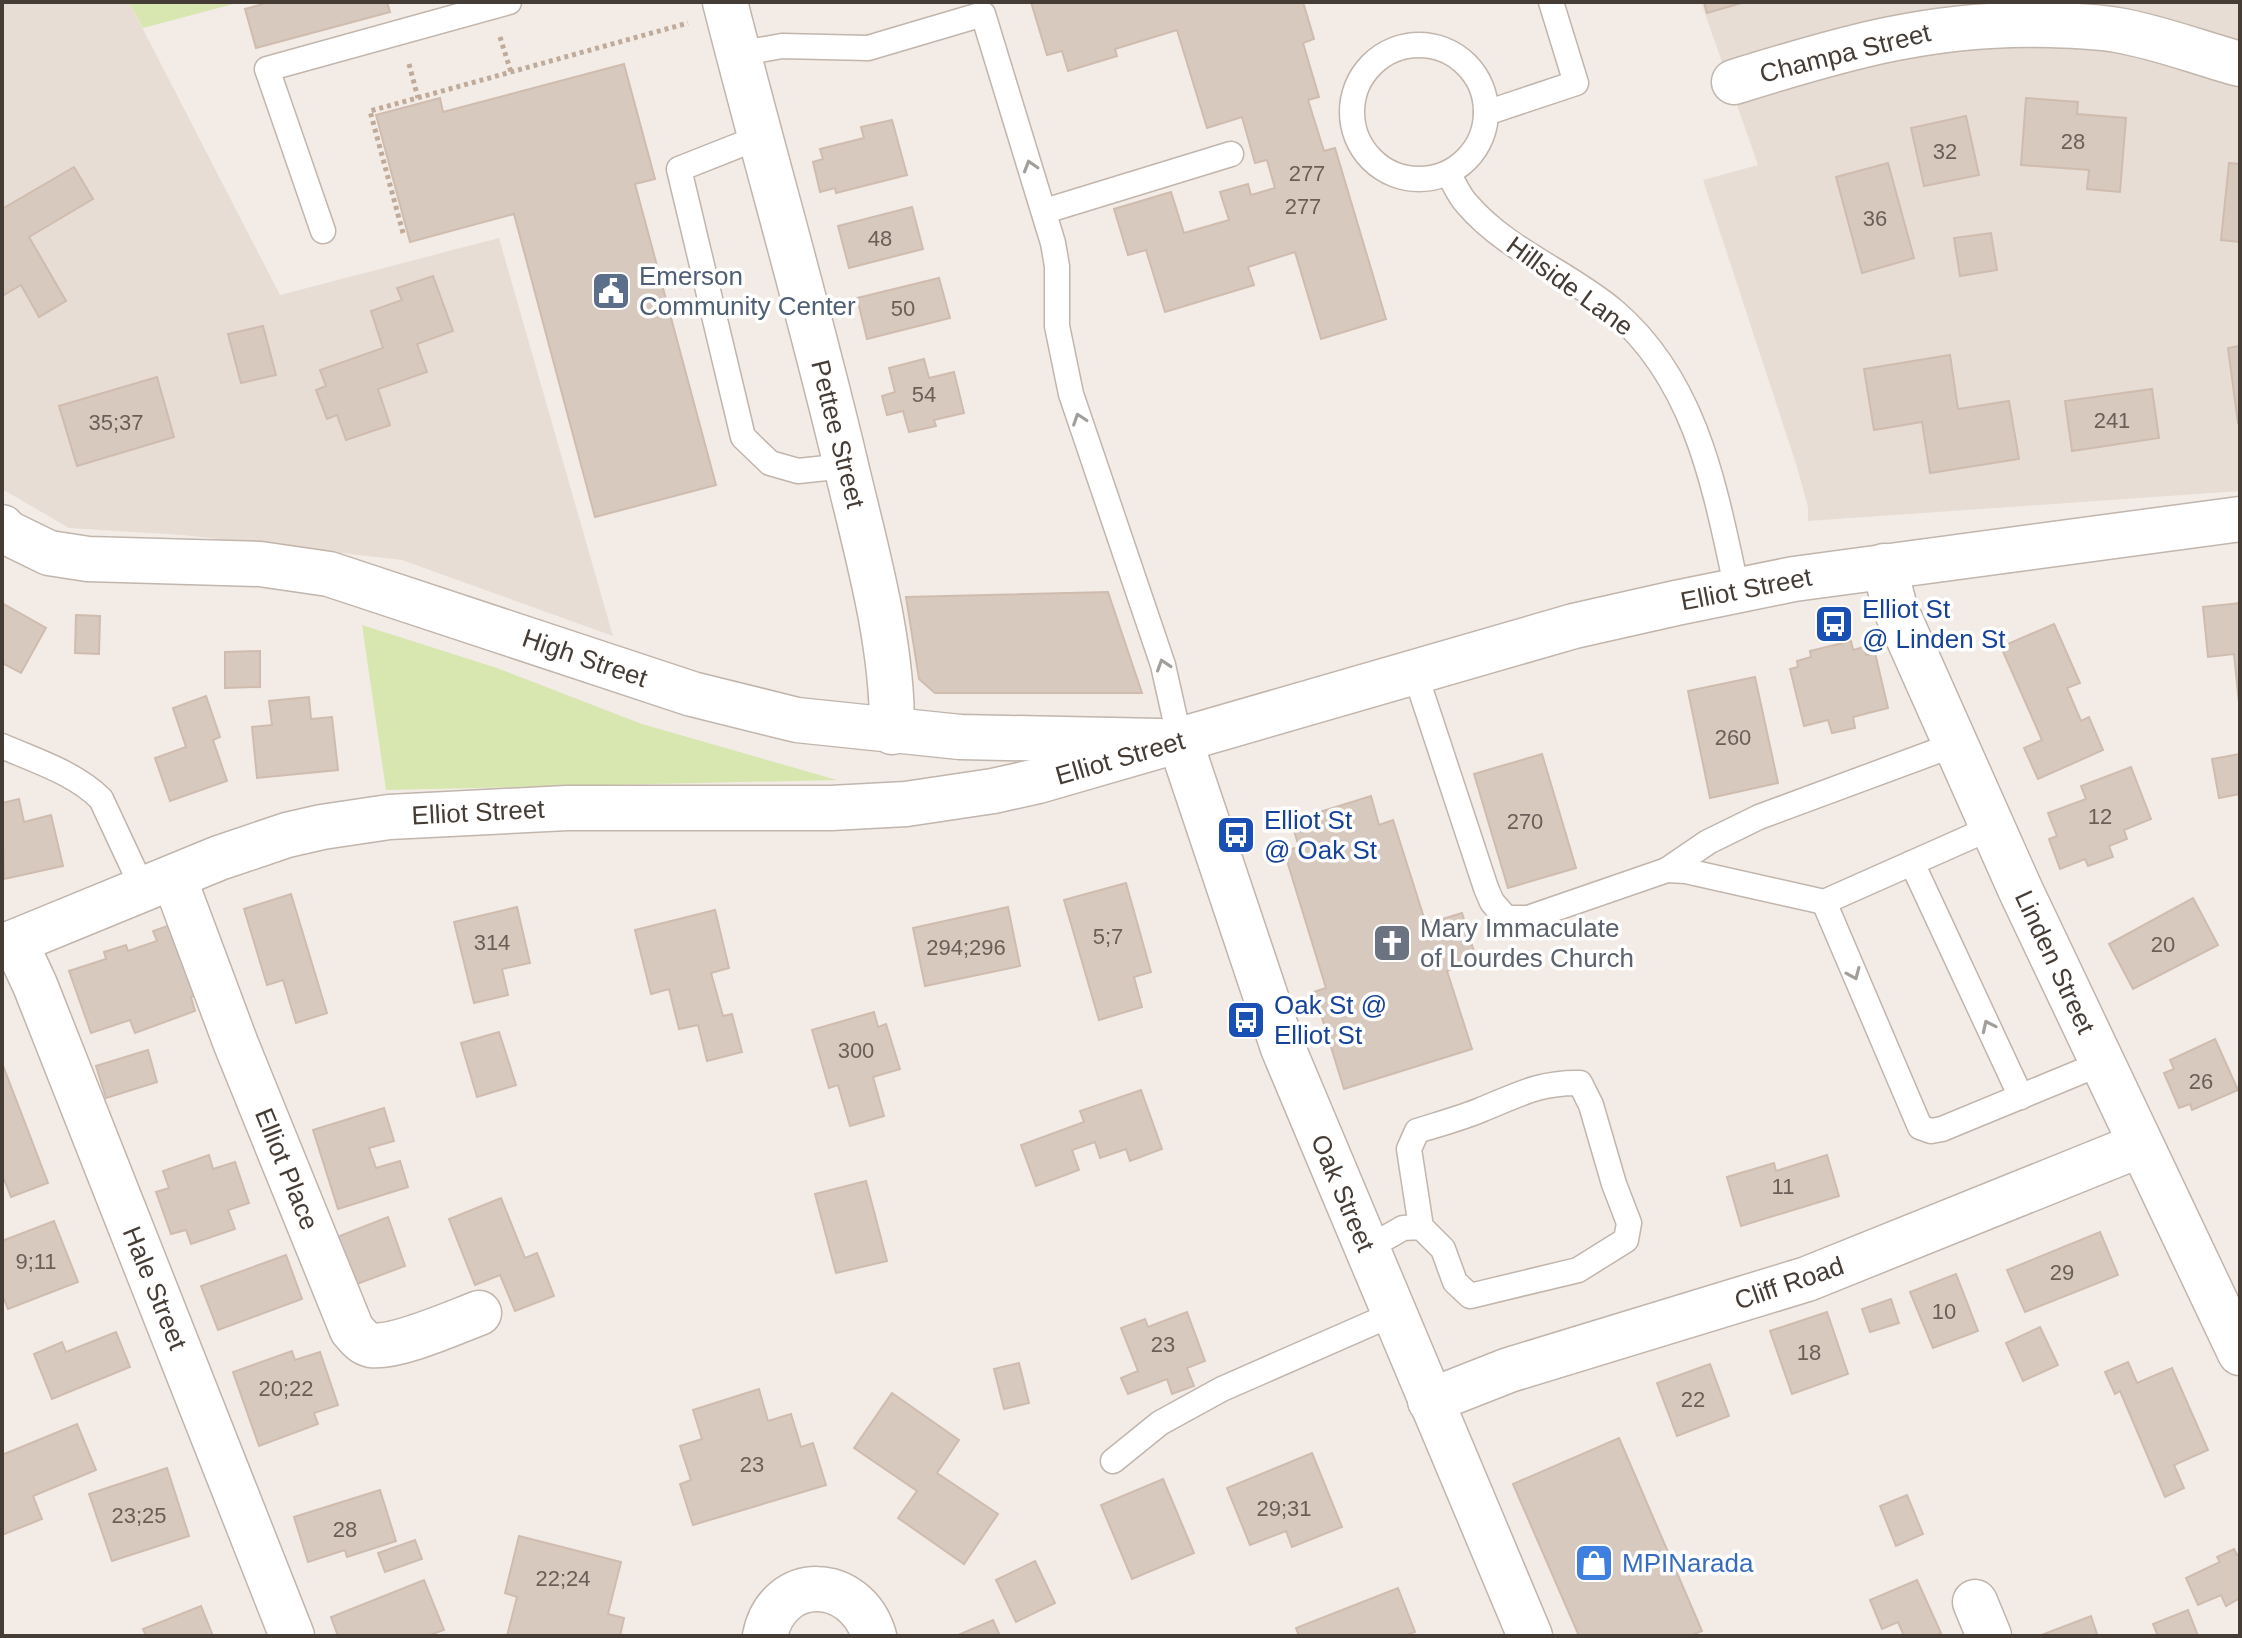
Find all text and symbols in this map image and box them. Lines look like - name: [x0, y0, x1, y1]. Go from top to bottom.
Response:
- street label: Champa Street: [1757, 17, 1934, 89]
- house number: 28: [2061, 129, 2085, 154]
- house number: 32: [1933, 139, 1957, 164]
- one-way arrow: [1023, 159, 1039, 173]
- house number: 277: [1289, 161, 1325, 186]
- house number: 277: [1285, 194, 1321, 219]
- house number: 36: [1863, 206, 1887, 231]
- house number: 48: [868, 226, 892, 251]
- street label: Hillside Lane: [1501, 230, 1639, 342]
- place label: Emerson Community Center: [639, 261, 856, 321]
- public building icon: Emerson Community Center: [590, 270, 632, 312]
- house number: 50: [891, 296, 915, 321]
- street label: Pettee Street: [805, 357, 871, 512]
- house number: 54: [912, 382, 936, 407]
- house number: 241: [2094, 408, 2130, 433]
- house number: 35;37: [88, 410, 144, 435]
- one-way arrow: [1073, 413, 1089, 427]
- street label: Elliot Street: [1678, 561, 1815, 616]
- place label: Elliot St @ Linden St: [1862, 594, 2006, 654]
- bus stop icon: Elliot St @ Linden St: [1813, 603, 1855, 645]
- street label: High Street: [519, 623, 652, 694]
- one-way arrow: [1156, 659, 1172, 673]
- street label: Elliot Street: [1052, 725, 1189, 791]
- house number: 260: [1715, 725, 1751, 750]
- street label: Elliot Street: [411, 794, 546, 830]
- house number: 12: [2088, 804, 2112, 829]
- place label: Elliot St @ Oak St: [1264, 805, 1378, 865]
- house number: 270: [1507, 809, 1543, 834]
- bus stop icon: Elliot St @ Oak St: [1215, 814, 1257, 856]
- street label: Linden Street: [2009, 886, 2102, 1039]
- place label: Mary Immaculate of Lourdes Church: [1420, 913, 1634, 973]
- church icon: Mary Immaculate of Lourdes Church: [1371, 922, 1413, 964]
- house number: 5;7: [1093, 924, 1123, 949]
- house number: 314: [474, 930, 510, 955]
- house number: 20: [2151, 932, 2175, 957]
- house number: 294;296: [926, 935, 1006, 960]
- one-way arrow: [1844, 966, 1861, 980]
- place label: Oak St @ Elliot St: [1274, 990, 1387, 1050]
- bus stop icon: Oak St @ Elliot St: [1225, 999, 1267, 1041]
- one-way arrow: [1982, 1020, 1998, 1035]
- house number: 300: [838, 1038, 874, 1063]
- house number: 26: [2189, 1069, 2213, 1094]
- street label: Elliot Place: [249, 1104, 325, 1234]
- street label: Oak Street: [1305, 1130, 1381, 1257]
- house number: 11: [1772, 1174, 1794, 1199]
- street label: Hale Street: [117, 1222, 194, 1355]
- house number: 9;11: [15, 1249, 57, 1274]
- street label: Cliff Road: [1730, 1250, 1848, 1316]
- house number: 29: [2050, 1260, 2074, 1285]
- house number: 10: [1932, 1299, 1956, 1324]
- house number: 23: [1151, 1332, 1175, 1357]
- house number: 18: [1797, 1340, 1821, 1365]
- house number: 20;22: [258, 1376, 314, 1401]
- house number: 22: [1681, 1387, 1705, 1412]
- house number: 23: [740, 1452, 764, 1477]
- house number: 29;31: [1256, 1496, 1312, 1521]
- house number: 23;25: [111, 1503, 167, 1528]
- house number: 28: [333, 1517, 357, 1542]
- shop icon: MPINarada: [1573, 1542, 1615, 1584]
- place label: MPINarada: [1622, 1548, 1754, 1578]
- house number: 22;24: [535, 1566, 591, 1591]

